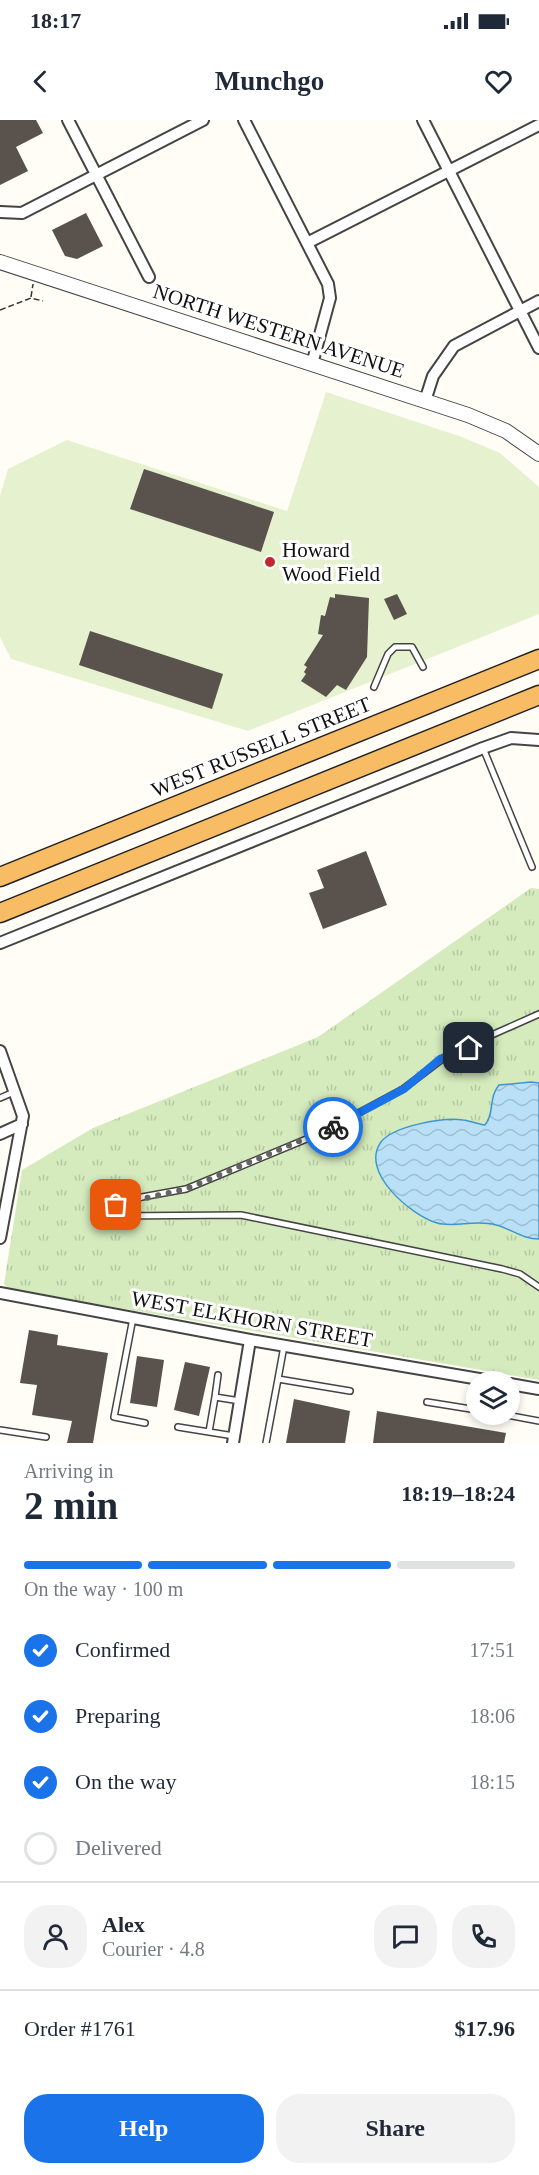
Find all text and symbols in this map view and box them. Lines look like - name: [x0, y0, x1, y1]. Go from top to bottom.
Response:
- text: 18:17: [30, 8, 81, 33]
- icon: back: [24, 65, 57, 98]
- icon: heart: [482, 65, 515, 98]
- text: Munchgo: [215, 66, 324, 96]
- street label: NORTH WESTERN AVENUE: [150, 279, 408, 383]
- place label: Howard Wood Field: [282, 538, 381, 586]
- marker: Howard Wood Field: [263, 555, 277, 569]
- street label: WEST RUSSELL STREET: [148, 692, 374, 802]
- pin: [443, 1022, 494, 1073]
- icon: home: [452, 1031, 485, 1064]
- courier: [303, 1097, 363, 1157]
- icon: bike: [317, 1111, 350, 1144]
- pin: [90, 1179, 141, 1230]
- icon: bag: [99, 1188, 132, 1221]
- street label: WEST ELKHORN STREET: [129, 1286, 375, 1352]
- map controls: [466, 1371, 520, 1425]
- button: layers: [466, 1371, 520, 1425]
- text: Arriving in: [24, 1460, 113, 1482]
- text: 18:19–18:24: [401, 1481, 515, 1506]
- text: 2 min: [24, 1484, 118, 1527]
- text: On the way · 100 m: [24, 1578, 183, 1600]
- icon: check: [24, 1634, 57, 1667]
- text: Confirmed: [75, 1637, 170, 1662]
- text: 17:51: [469, 1639, 515, 1661]
- icon: check: [24, 1700, 57, 1733]
- text: Preparing: [75, 1703, 161, 1728]
- text: 18:06: [469, 1705, 515, 1727]
- icon: check: [24, 1766, 57, 1799]
- text: On the way: [75, 1769, 176, 1794]
- text: 18:15: [469, 1771, 515, 1793]
- text: Delivered: [75, 1835, 162, 1860]
- button: person: [24, 1905, 87, 1968]
- button: chat: [374, 1905, 437, 1968]
- button: phone: [452, 1905, 515, 1968]
- text: Alex: [102, 1912, 145, 1937]
- text: Courier · 4.8: [102, 1938, 205, 1960]
- text: Order #1761: [24, 2016, 136, 2041]
- text: $17.96: [455, 2016, 515, 2041]
- button: Help: [24, 2094, 264, 2163]
- button: Share: [276, 2094, 515, 2163]

